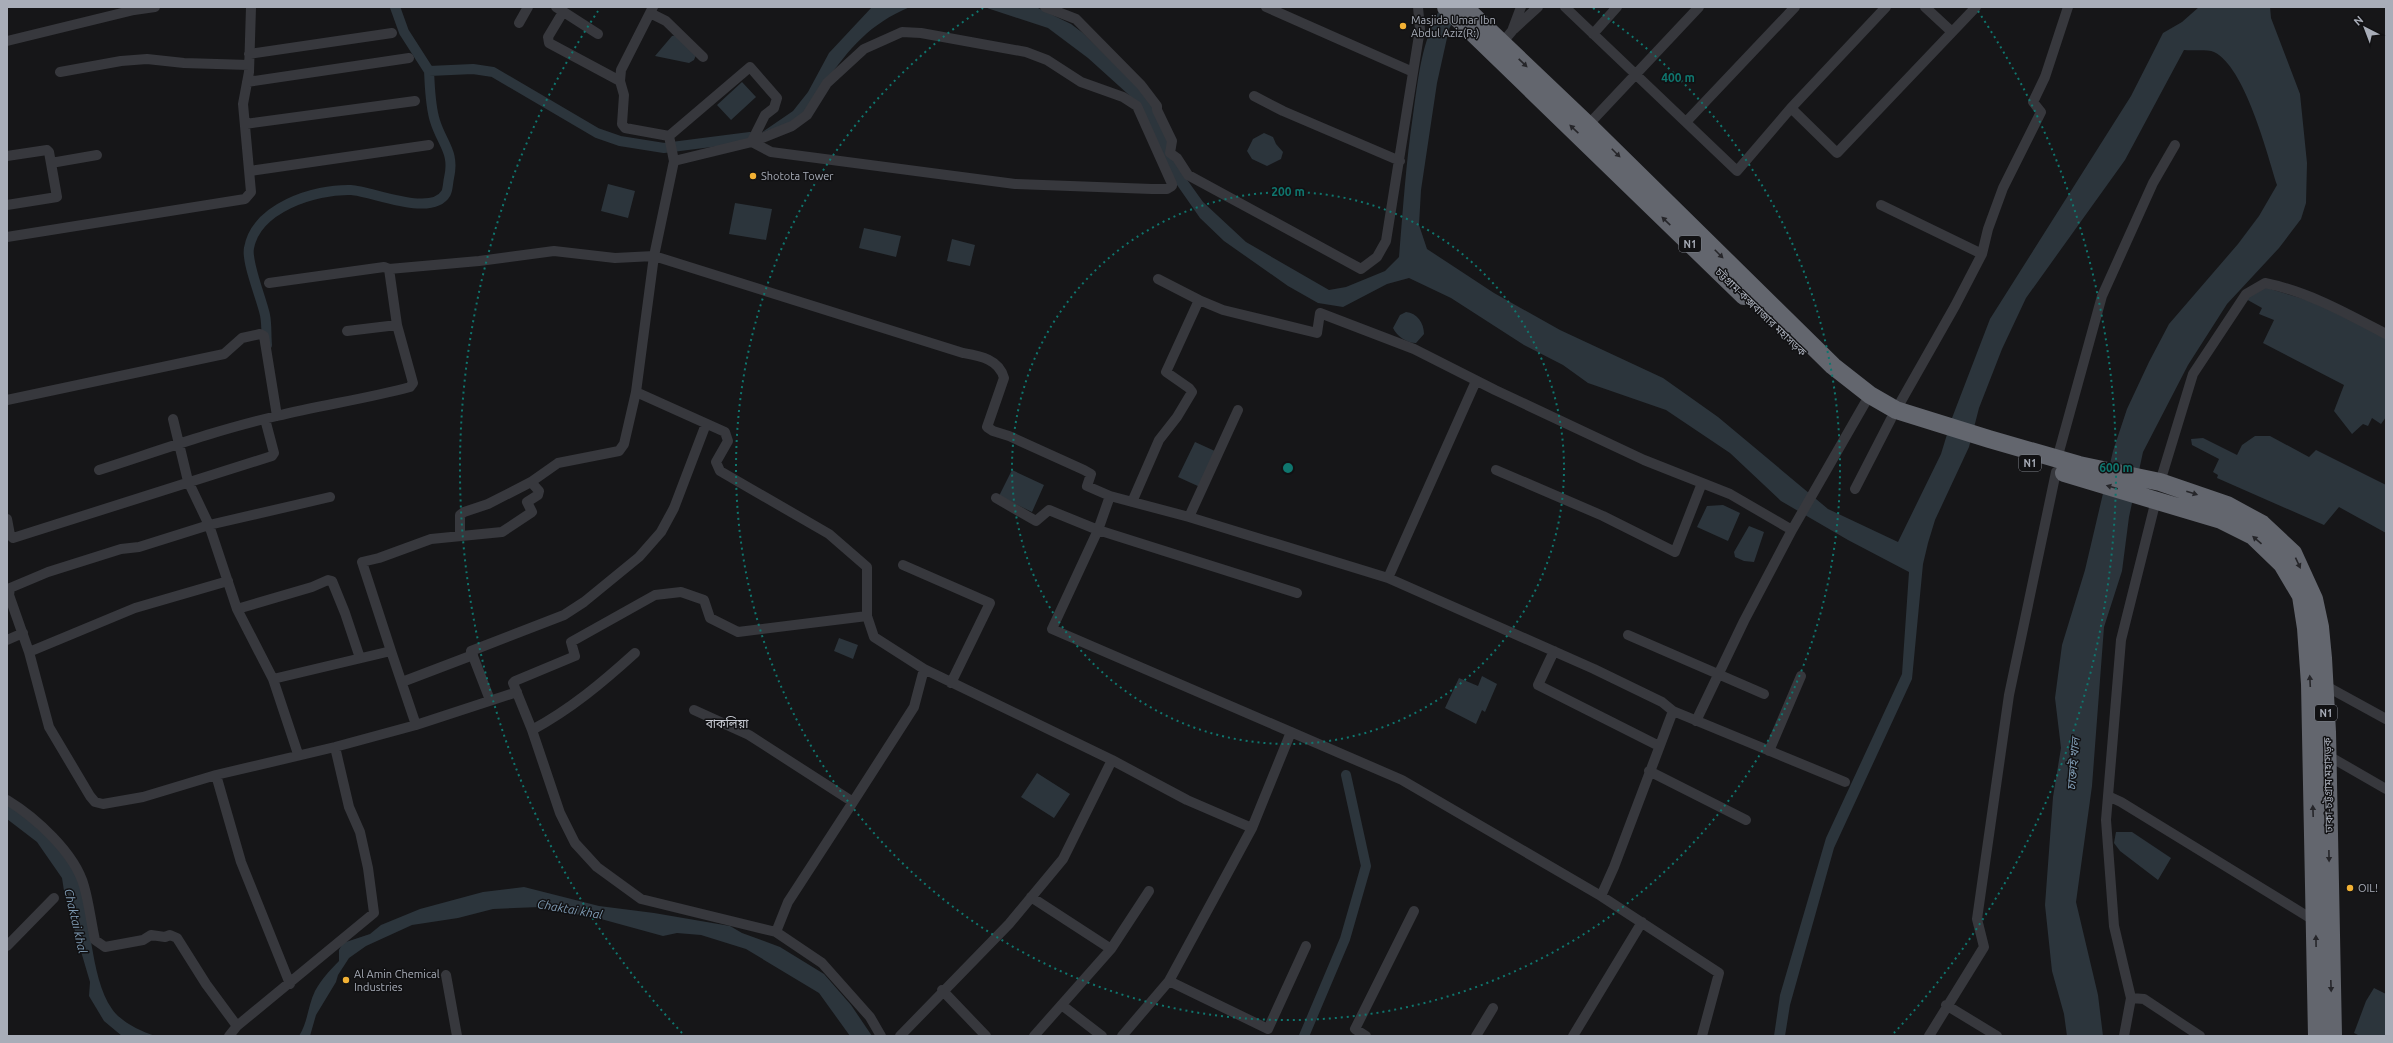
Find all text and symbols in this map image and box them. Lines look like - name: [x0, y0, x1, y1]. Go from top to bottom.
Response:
- north arrow: [2345, 8, 2385, 48]
- text: N: [2351, 13, 2365, 28]
- place label: Masjida Umar Ibn Abdul Aziz(R:): [1411, 14, 1496, 40]
- marker: Masjida Umar Ibn Abdul Aziz(R:): [1398, 21, 1408, 31]
- one-way arrow: [1518, 58, 1528, 68]
- text: 400 m: [1661, 71, 1695, 84]
- one-way arrow: [1569, 124, 1579, 134]
- one-way arrow: [1611, 148, 1621, 158]
- place label: Shotota Tower: [761, 170, 834, 182]
- marker: Shotota Tower: [748, 171, 758, 181]
- text: 200 m: [1271, 185, 1305, 198]
- one-way arrow: [1661, 216, 1671, 226]
- road number: N1: [1679, 236, 1701, 252]
- one-way arrow: [1714, 249, 1724, 259]
- street label: চট্টগ্রাম-কক্সবাজার মহাসড়ক: [1712, 265, 1809, 359]
- road number: N1: [2019, 455, 2041, 471]
- centre of rings: [1281, 461, 1295, 475]
- text: 600 m: [2099, 461, 2133, 474]
- one-way arrow: [2106, 484, 2118, 490]
- one-way arrow: [2186, 491, 2198, 497]
- one-way arrow: [2251, 535, 2262, 544]
- one-way arrow: [2295, 557, 2301, 568]
- one-way arrow: [2306, 675, 2313, 687]
- road number: N1: [2315, 705, 2337, 721]
- district label: বাকলিয়া: [705, 716, 749, 730]
- water label: চাক্তাই খাল: [2064, 735, 2082, 791]
- street label: ঢাকা-চট্টগ্রাম মহাসড়ক: [2321, 737, 2335, 834]
- one-way arrow: [2309, 805, 2316, 817]
- one-way arrow: [2326, 850, 2332, 863]
- place label: OIL!: [2358, 882, 2378, 894]
- marker: OIL!: [2345, 883, 2355, 893]
- water label: Chaktai khal: [62, 887, 90, 955]
- water label: Chaktai khal: [536, 897, 604, 921]
- one-way arrow: [2312, 935, 2319, 947]
- place label: Al Amin Chemical Industries: [354, 968, 440, 993]
- marker: Al Amin Chemical Industries: [341, 975, 351, 985]
- one-way arrow: [2328, 980, 2334, 993]

